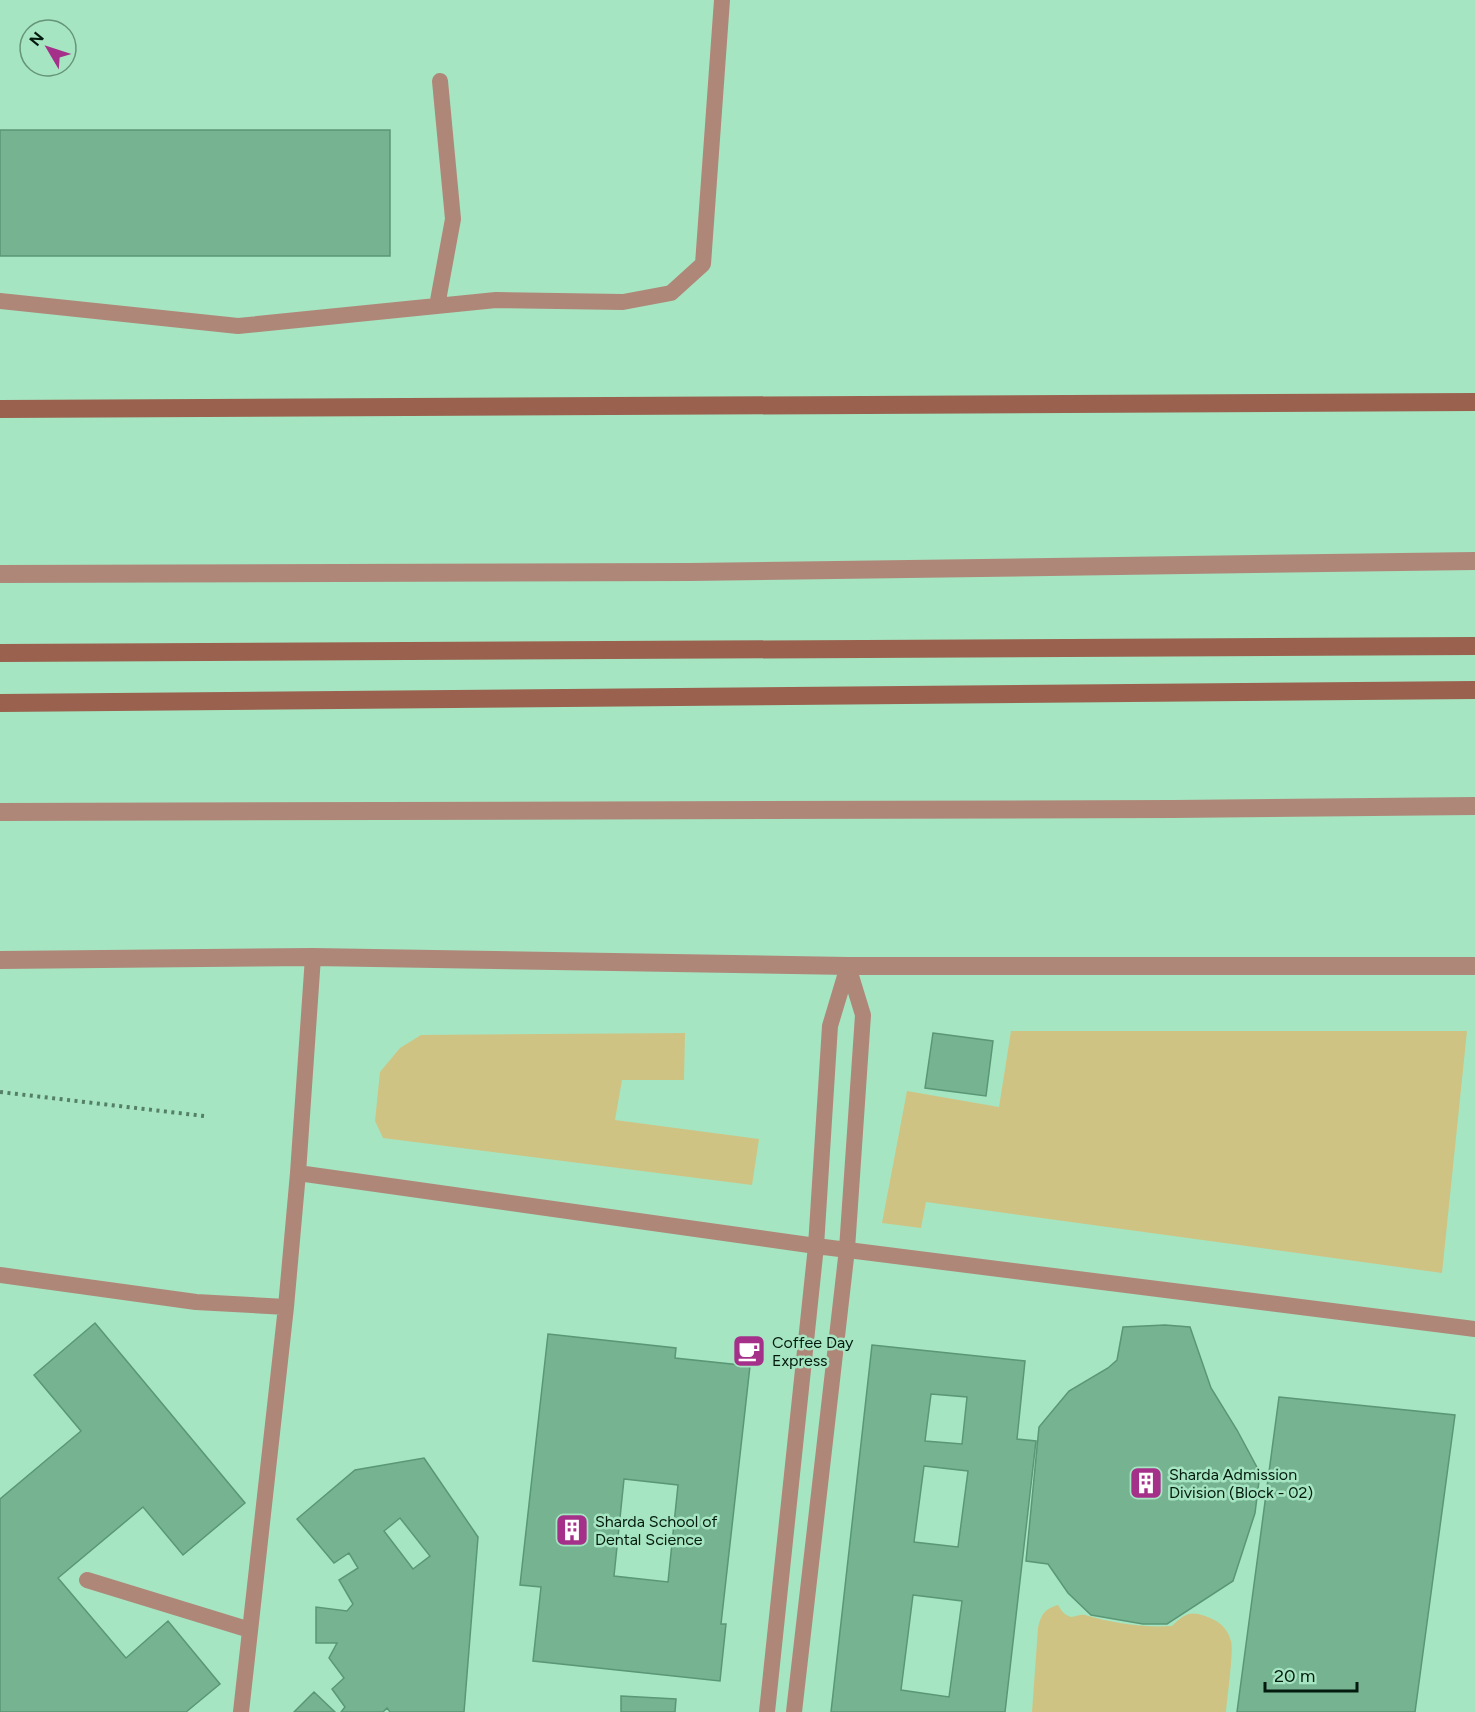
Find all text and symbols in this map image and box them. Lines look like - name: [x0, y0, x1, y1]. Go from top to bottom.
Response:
- north arrow: [18, 18, 78, 78]
- text: N: [25, 28, 48, 50]
- cafe icon: Coffee Day Express: [731, 1333, 767, 1369]
- place label: Coffee Day Express: [772, 1333, 854, 1370]
- building icon: Sharda Admission Division (Block - 02): [1128, 1465, 1164, 1501]
- place label: Sharda Admission Division (Block - 02): [1169, 1465, 1313, 1502]
- building icon: Sharda School of Dental Science: [554, 1512, 590, 1548]
- place label: Sharda School of Dental Science: [595, 1512, 718, 1549]
- scale bar: [1265, 1655, 1356, 1693]
- text: 20 m: [1274, 1665, 1315, 1687]

